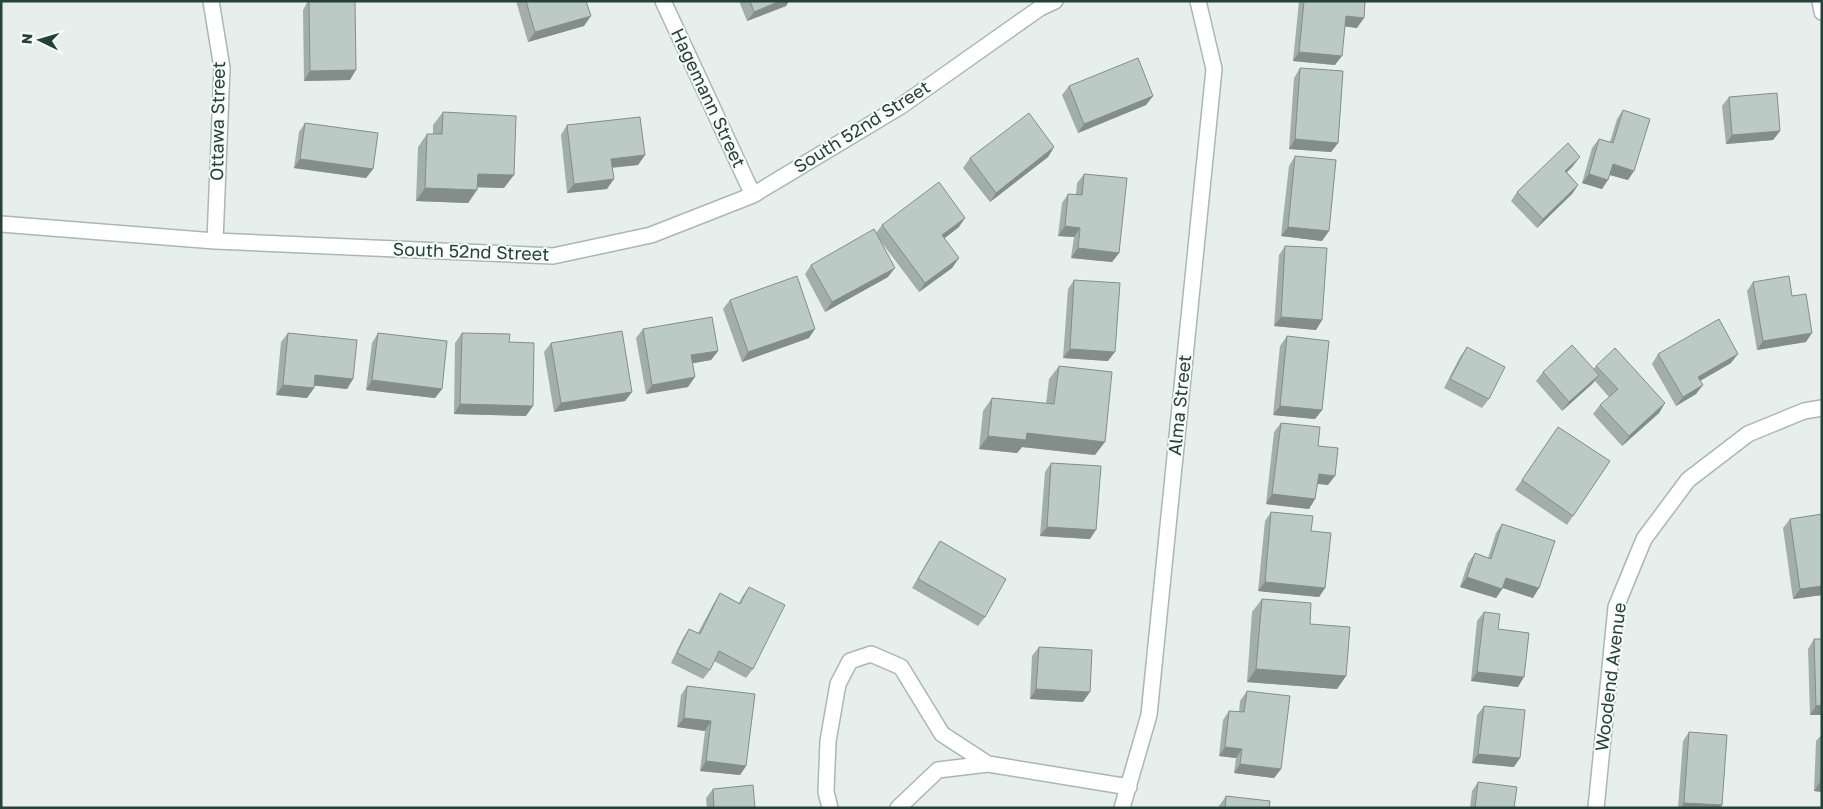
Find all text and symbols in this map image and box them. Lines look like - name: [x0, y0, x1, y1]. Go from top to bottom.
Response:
- north arrow: [15, 15, 65, 65]
- street label: Hagemann Street: [667, 24, 751, 171]
- text: N: [18, 33, 35, 45]
- street label: Ottawa Street: [205, 61, 229, 181]
- street label: South 52nd Street: [789, 75, 934, 177]
- street label: South 52nd Street: [392, 237, 550, 265]
- street label: Alma Street: [1163, 353, 1195, 456]
- street label: Woodend Avenue: [1590, 601, 1630, 753]

